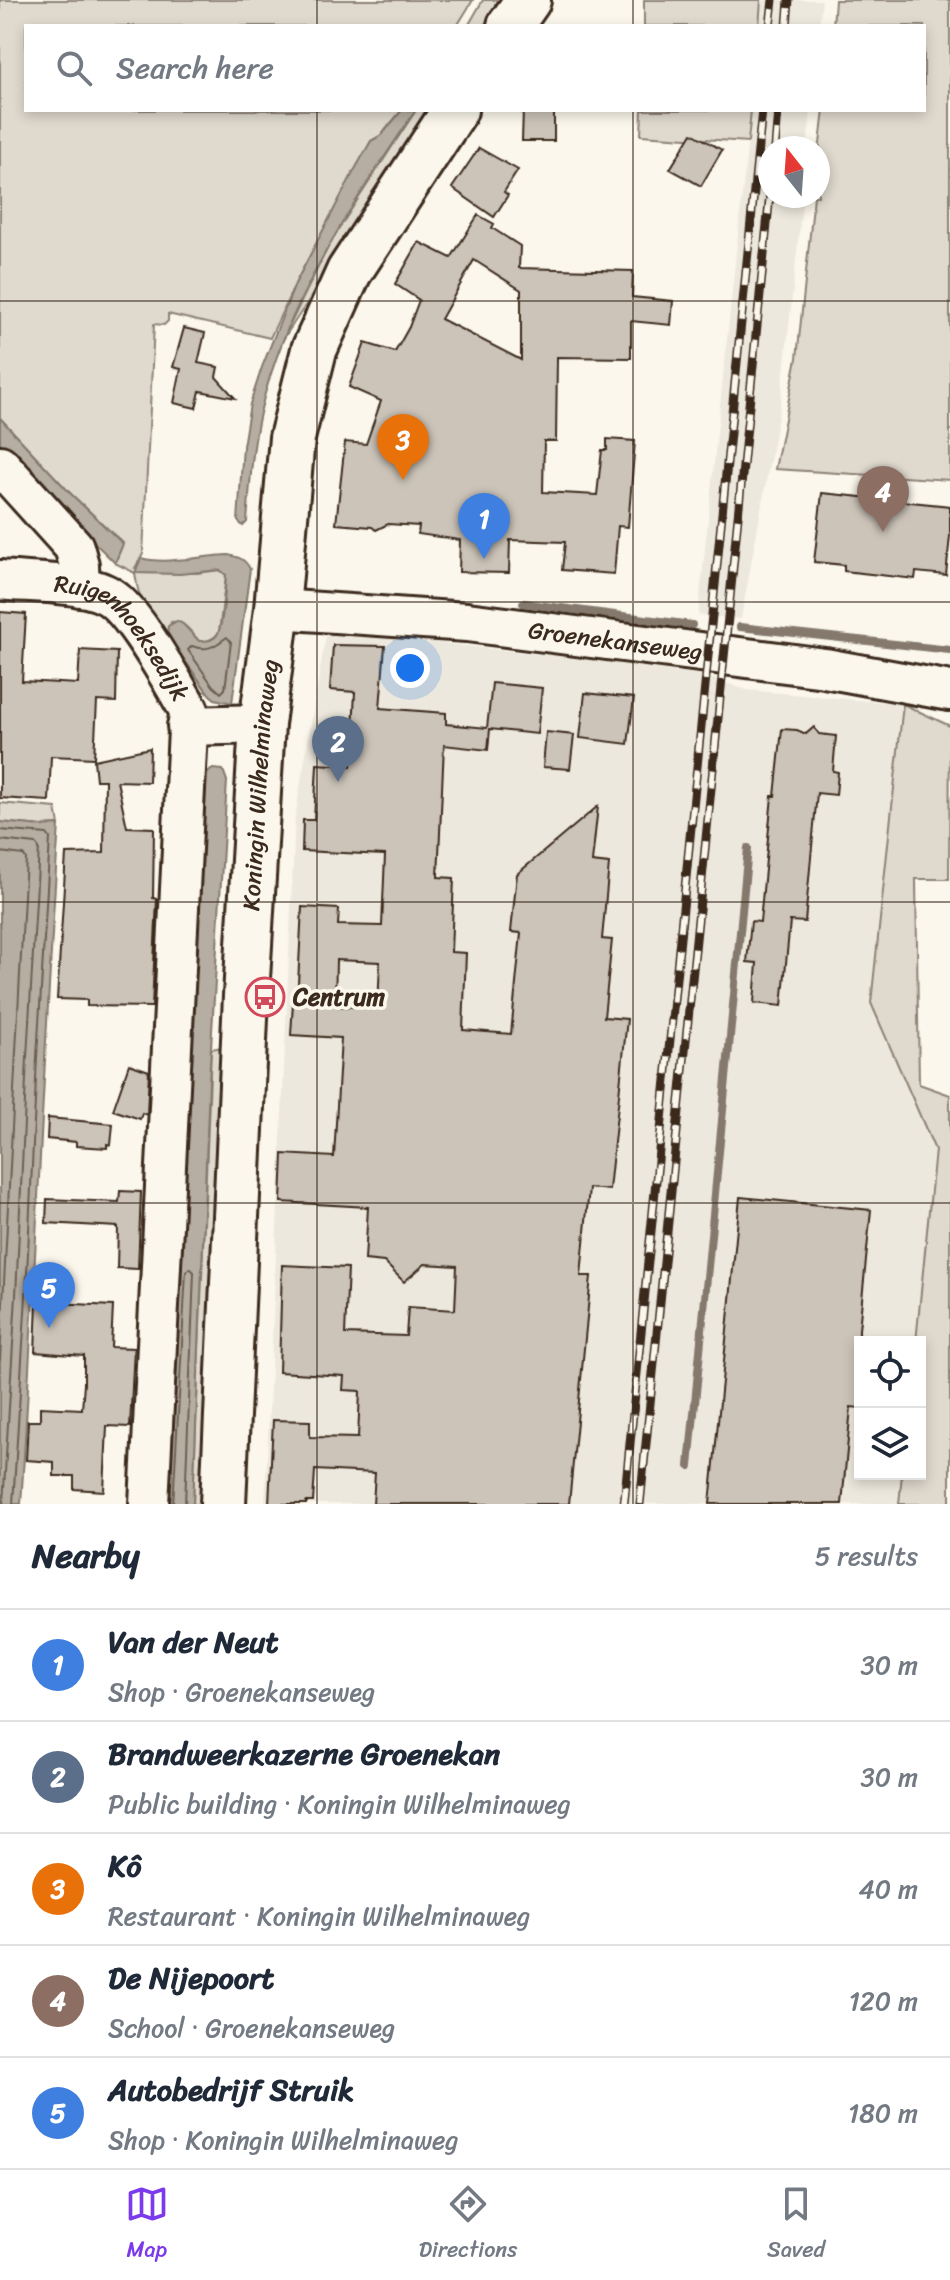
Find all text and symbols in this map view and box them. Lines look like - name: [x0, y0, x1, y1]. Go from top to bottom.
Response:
- search box: [24, 24, 926, 112]
- text: Search here: [116, 41, 274, 95]
- icon: search: [52, 46, 96, 90]
- north arrow: [758, 136, 830, 208]
- pin: 3: [377, 414, 429, 480]
- pin: 4: [857, 466, 909, 532]
- pin: 1: [458, 493, 510, 559]
- street label: Ruigenhoeksedijk: [52, 563, 201, 709]
- street label: Groenekanseweg: [526, 609, 705, 673]
- your location: [390, 648, 430, 688]
- street label: Koningin Wilhelminaweg: [230, 657, 291, 912]
- pin: 2: [312, 716, 364, 782]
- bus stop icon: Centrum: [244, 976, 286, 1018]
- place label: Centrum: [292, 976, 385, 1018]
- pin: 5: [23, 1262, 75, 1328]
- map controls: [854, 1336, 926, 1480]
- button: locate: [854, 1336, 926, 1408]
- button: layers: [854, 1408, 926, 1480]
- text: Nearby: [32, 1526, 140, 1586]
- text: 5 results: [815, 1533, 918, 1579]
- text: Van der Neut: [108, 1615, 279, 1669]
- text: 1: [52, 1642, 64, 1688]
- text: 30 m: [861, 1642, 918, 1688]
- text: Shop · Groenekanseweg: [108, 1669, 375, 1715]
- text: Brandweerkazerne Groenekan: [108, 1727, 500, 1781]
- text: 2: [50, 1754, 66, 1800]
- text: 30 m: [861, 1754, 918, 1800]
- text: Public building · Koningin Wilhelminaweg: [108, 1781, 571, 1827]
- text: Kô: [108, 1839, 141, 1893]
- text: 3: [51, 1866, 65, 1912]
- text: 40 m: [859, 1866, 918, 1912]
- text: Restaurant · Koningin Wilhelminaweg: [108, 1893, 530, 1939]
- text: De Nijepoort: [108, 1951, 274, 2005]
- text: 4: [50, 1978, 66, 2024]
- text: 120 m: [849, 1978, 918, 2024]
- text: School · Groenekanseweg: [108, 2005, 395, 2051]
- text: Autobedrijf Struik: [108, 2063, 354, 2117]
- text: 5: [50, 2090, 66, 2136]
- text: 180 m: [848, 2090, 918, 2136]
- text: Shop · Koningin Wilhelminaweg: [108, 2117, 458, 2163]
- tab: Map: [125, 2182, 169, 2269]
- tab: Directions: [419, 2182, 517, 2269]
- tab: Saved: [767, 2182, 825, 2269]

